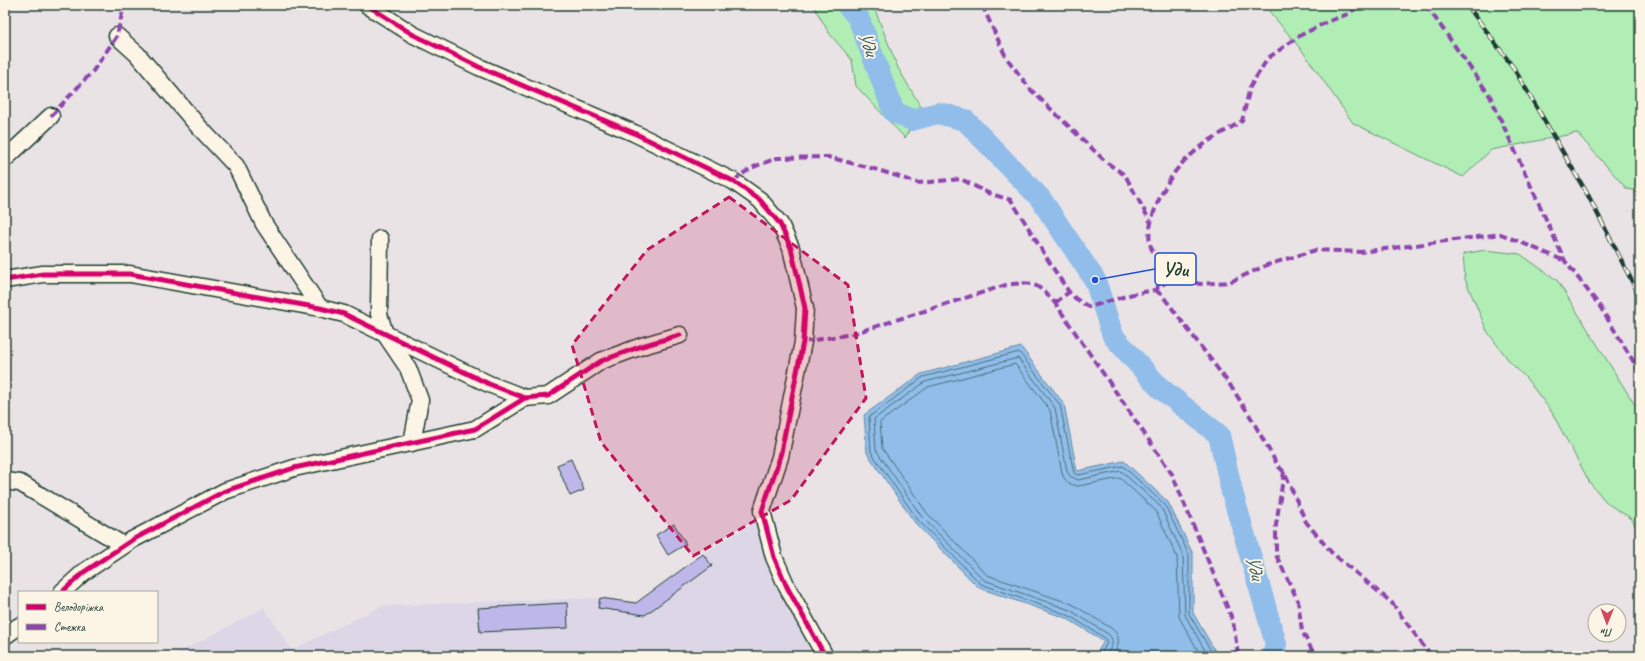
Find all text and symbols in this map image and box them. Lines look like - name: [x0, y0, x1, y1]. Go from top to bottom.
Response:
- water label: Уди: [852, 27, 885, 62]
- callout: Уди: [1155, 253, 1196, 285]
- text: Уди: [1162, 257, 1189, 282]
- water label: Уди: [1240, 552, 1271, 585]
- legend: [18, 591, 158, 643]
- text: Велодоріжка: [54, 599, 104, 615]
- north arrow: [1587, 603, 1627, 643]
- text: Стежка: [54, 619, 86, 635]
- text: Пн: [1600, 626, 1613, 640]

